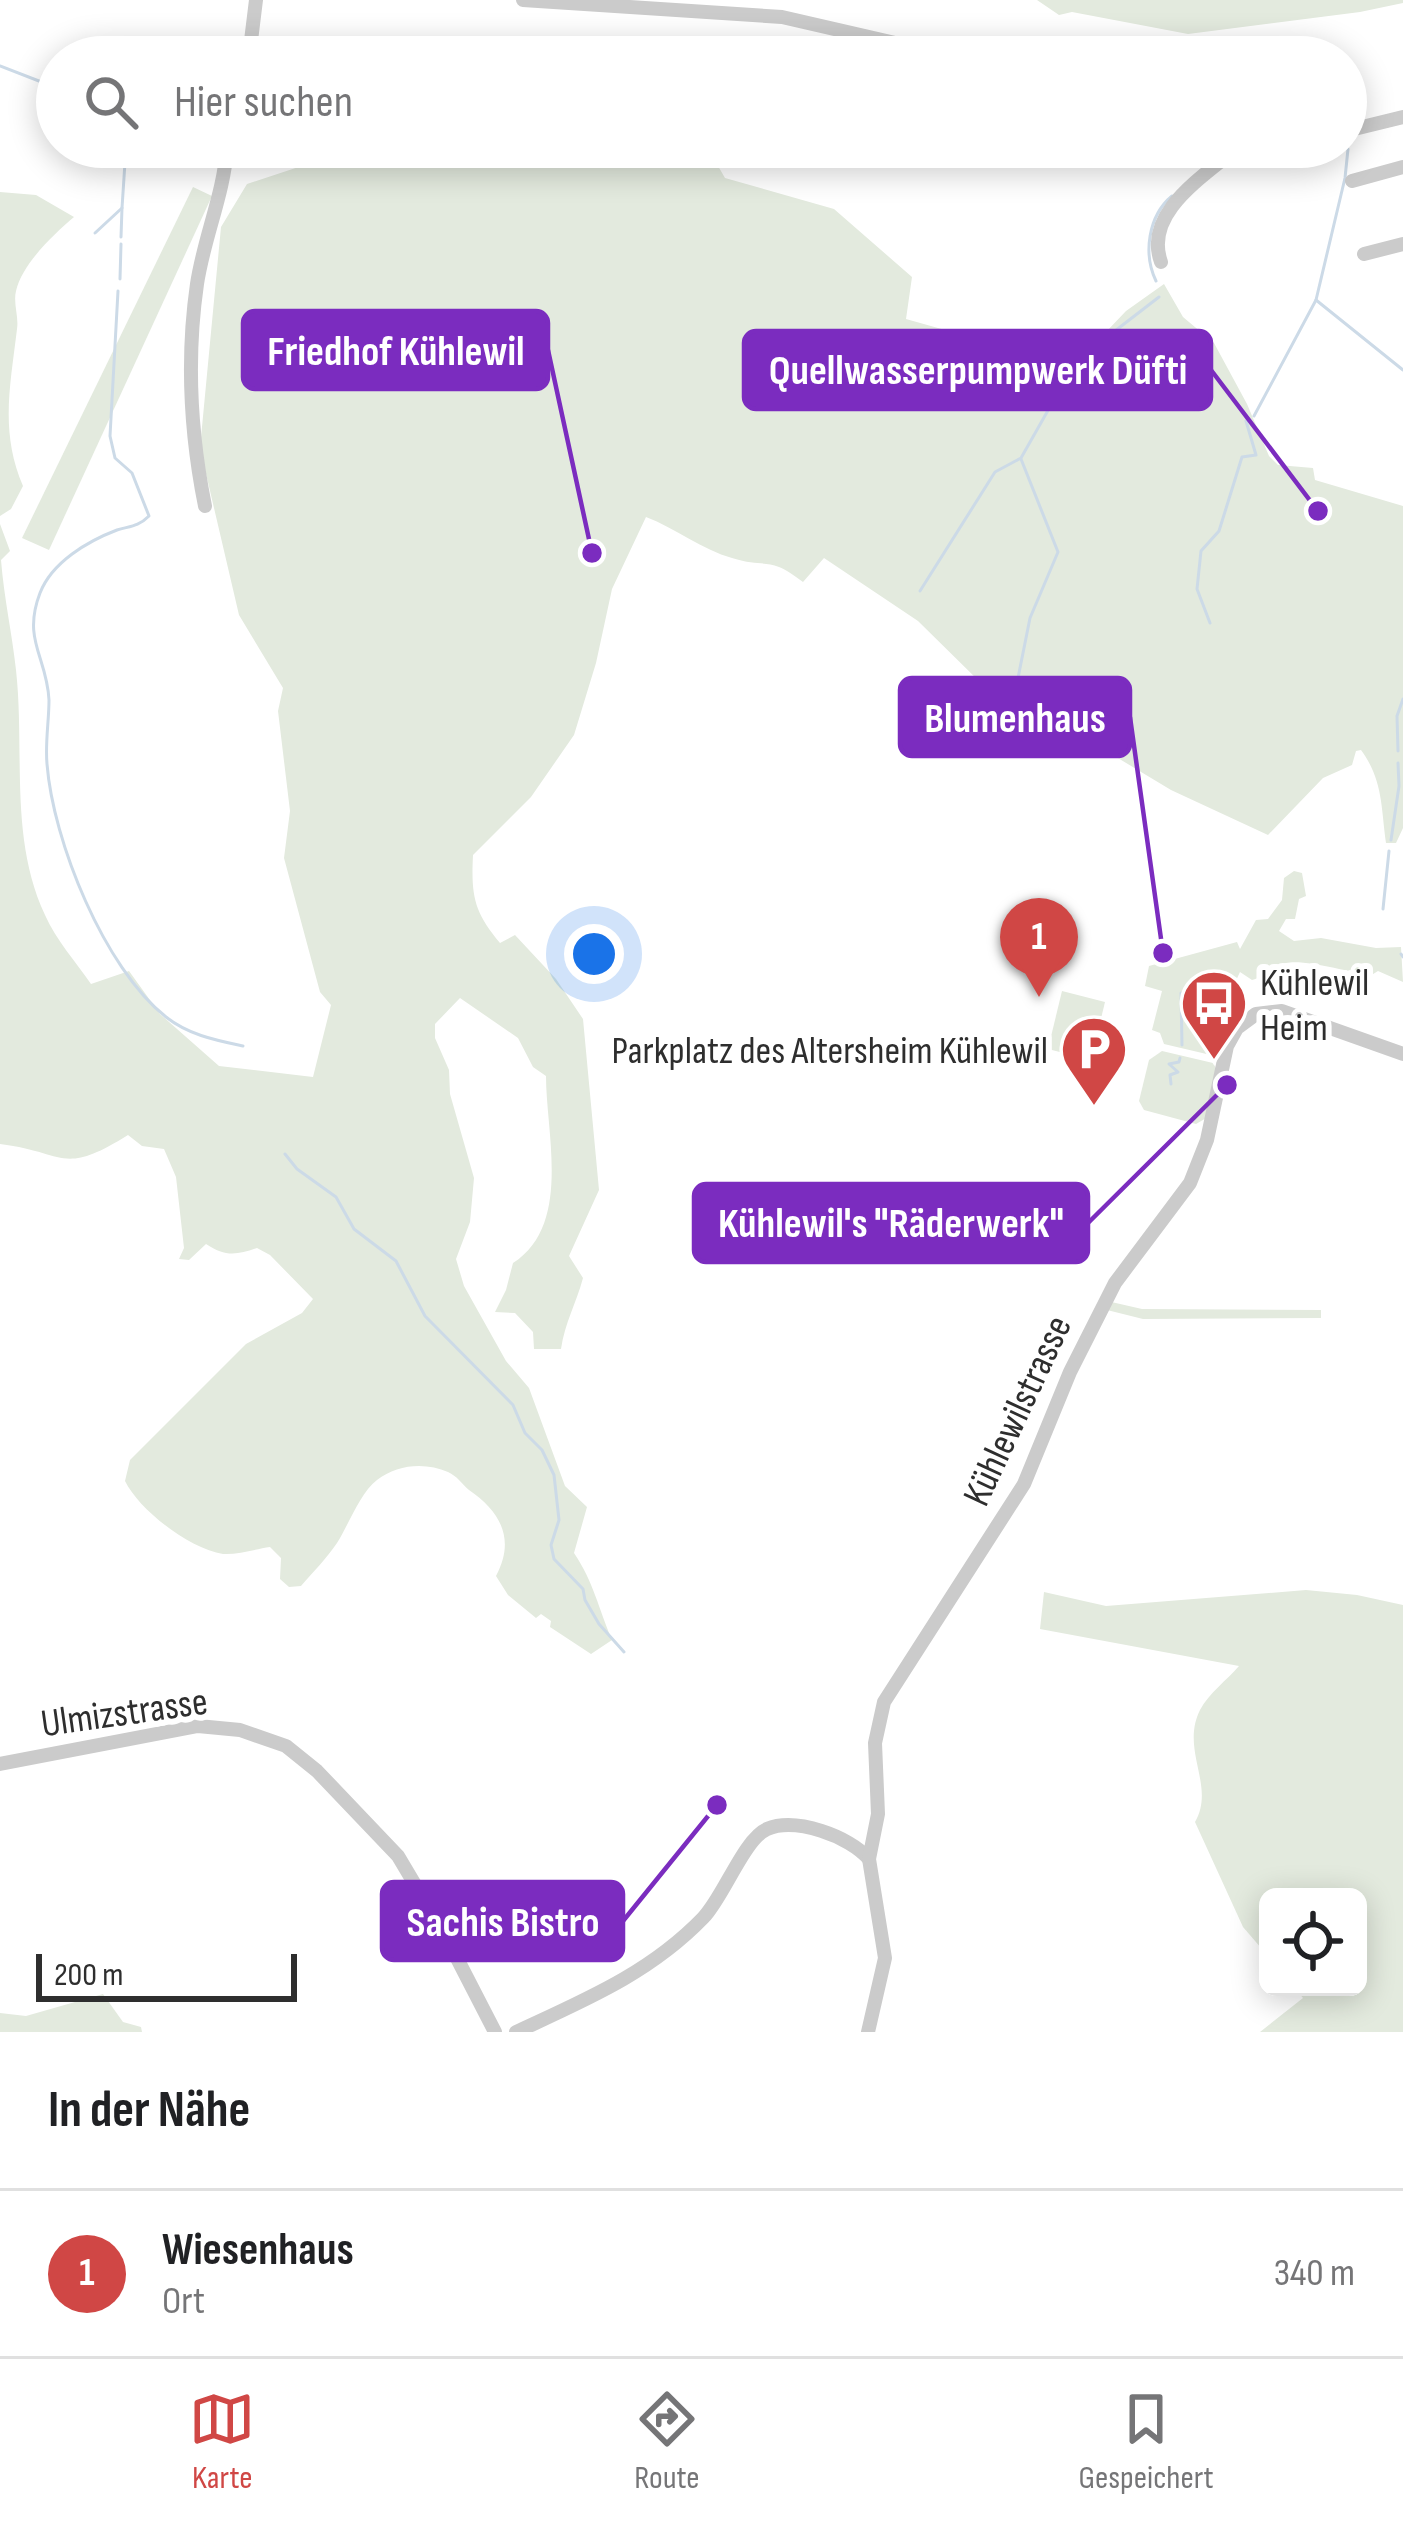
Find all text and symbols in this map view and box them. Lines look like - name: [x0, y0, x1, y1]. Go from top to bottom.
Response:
- search box: [36, 36, 1367, 168]
- icon: search: [78, 69, 144, 135]
- text: Hier suchen: [174, 75, 353, 130]
- callout: Friedhof Kühlewil: [243, 311, 548, 389]
- text: Friedhof Kühlewil: [267, 327, 525, 378]
- callout: Quellwasserpumpwerk Düfti: [744, 331, 1211, 409]
- text: Quellwasserpumpwerk Düfti: [769, 346, 1187, 397]
- callout: Blumenhaus: [900, 678, 1130, 756]
- text: Blumenhaus: [924, 694, 1106, 745]
- pin: 1: [1000, 898, 1078, 997]
- your location: [564, 924, 624, 984]
- place label: Kühlewil Heim: [1260, 960, 1369, 1052]
- bus stop icon: Kühlewil Heim: [1179, 968, 1249, 1062]
- parking icon: Parkplatz des Altersheim Kühlewil: [1059, 1014, 1129, 1108]
- place label: Parkplatz des Altersheim Kühlewil: [611, 1028, 1048, 1075]
- callout: Kühlewil's "Räderwerk": [694, 1184, 1088, 1262]
- text: Kühlewil's "Räderwerk": [718, 1199, 1064, 1250]
- street label: Kühlewilstrasse: [954, 1309, 1083, 1513]
- street label: Ulmizstrasse: [38, 1679, 211, 1748]
- callout: Sachis Bistro: [382, 1882, 623, 1960]
- map controls: [1259, 1888, 1367, 1996]
- button: locate: [1259, 1888, 1367, 1996]
- text: Sachis Bistro: [406, 1898, 600, 1949]
- scale bar: [36, 1948, 297, 2001]
- text: 200 m: [54, 1955, 123, 1995]
- text: In der Nähe: [48, 2080, 250, 2141]
- text: Wiesenhaus: [162, 2223, 354, 2278]
- text: 1: [79, 2250, 95, 2297]
- text: 340 m: [1274, 2250, 1355, 2297]
- text: Ort: [162, 2278, 205, 2325]
- tab: Karte: [189, 2386, 255, 2498]
- tab: Route: [634, 2386, 700, 2498]
- tab: Gespeichert: [1078, 2386, 1214, 2498]

